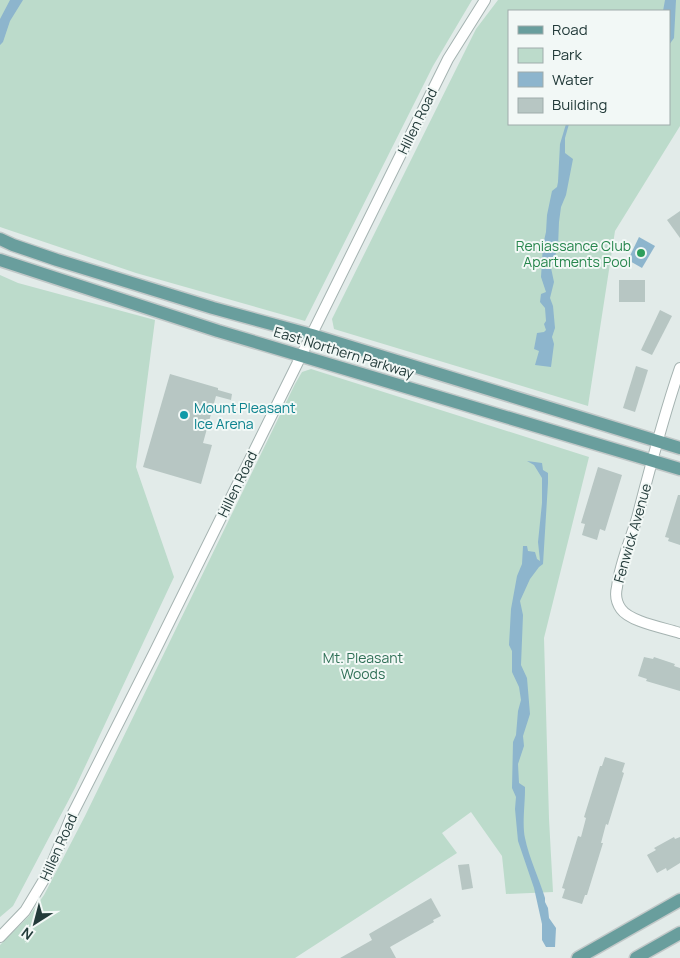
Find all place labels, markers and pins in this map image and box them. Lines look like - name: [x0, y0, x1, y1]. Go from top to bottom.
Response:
- place label: Reniassance Club Apartments Pool: [516, 236, 631, 271]
- marker: Reniassance Club Apartments Pool: [635, 247, 647, 259]
- place label: Mount Pleasant Ice Arena: [194, 398, 296, 433]
- marker: Mount Pleasant Ice Arena: [178, 409, 190, 421]

